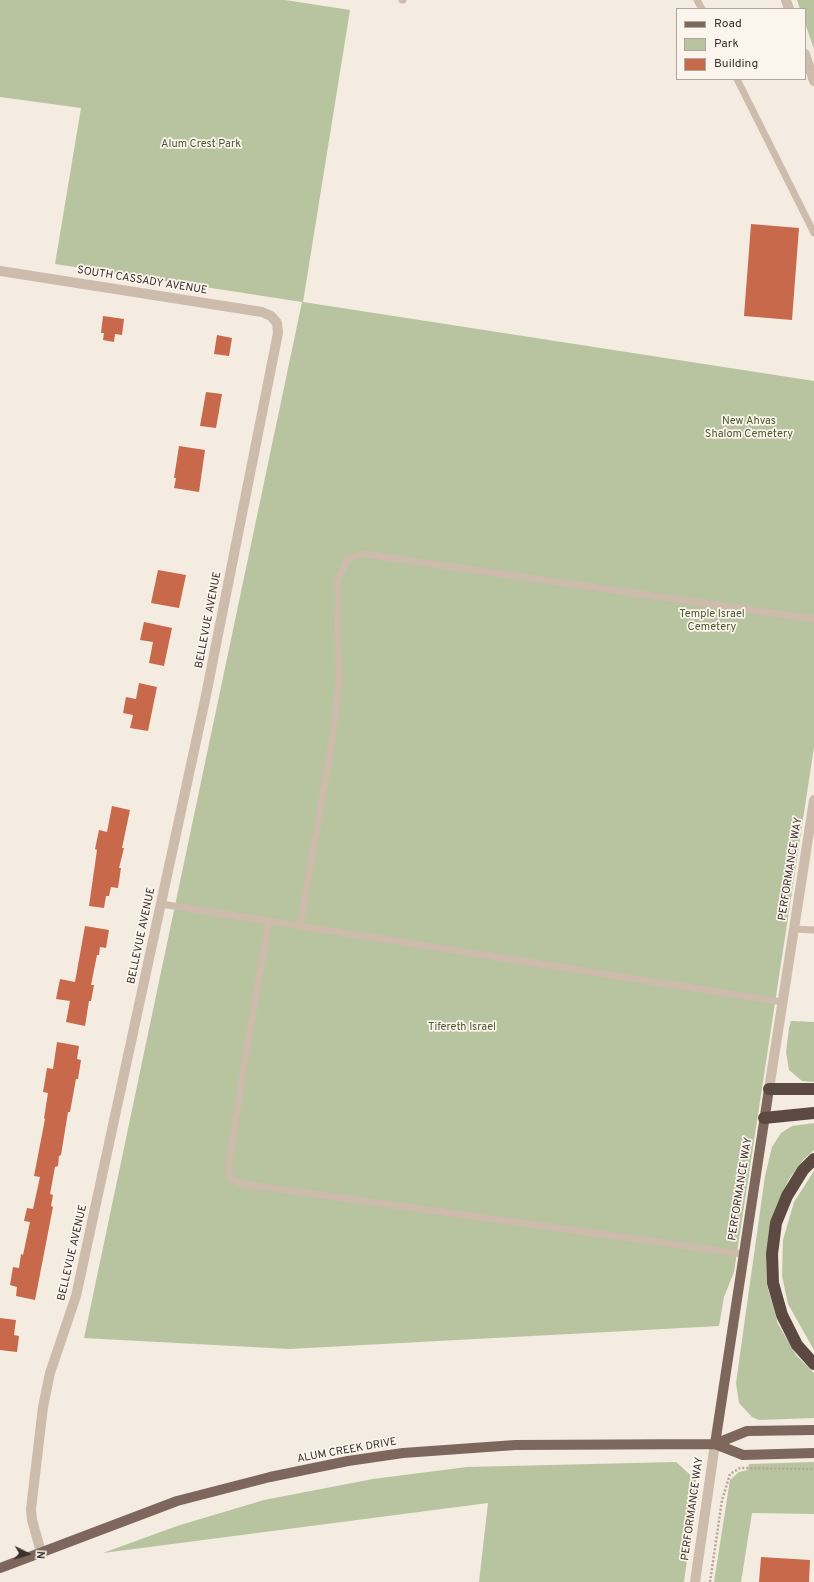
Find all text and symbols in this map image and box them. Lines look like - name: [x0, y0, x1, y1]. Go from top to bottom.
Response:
- legend: [676, 8, 806, 80]
- text: Road: [714, 16, 742, 32]
- text: Park: [714, 36, 739, 52]
- text: Building: [714, 56, 758, 72]
- park label: Alum Crest Park: [161, 138, 241, 152]
- street label: SOUTH CASSADY AVENUE: [76, 264, 208, 298]
- park label: New Ahvas Shalom Cemetery: [705, 415, 793, 441]
- street label: BELLEVUE AVENUE: [193, 571, 225, 669]
- park label: Temple Israel Cemetery: [679, 608, 745, 634]
- street label: PERFORMANCE WAY: [776, 816, 806, 922]
- street label: BELLEVUE AVENUE: [125, 887, 159, 985]
- park label: Tifereth Israel: [428, 1021, 496, 1035]
- street label: PERFORMANCE WAY: [726, 1136, 756, 1242]
- street label: BELLEVUE AVENUE: [56, 1204, 90, 1302]
- street label: ALUM CREEK DRIVE: [296, 1436, 398, 1466]
- street label: PERFORMANCE WAY: [679, 1456, 707, 1562]
- north arrow: [8, 1534, 48, 1574]
- text: N: [33, 1550, 47, 1560]

